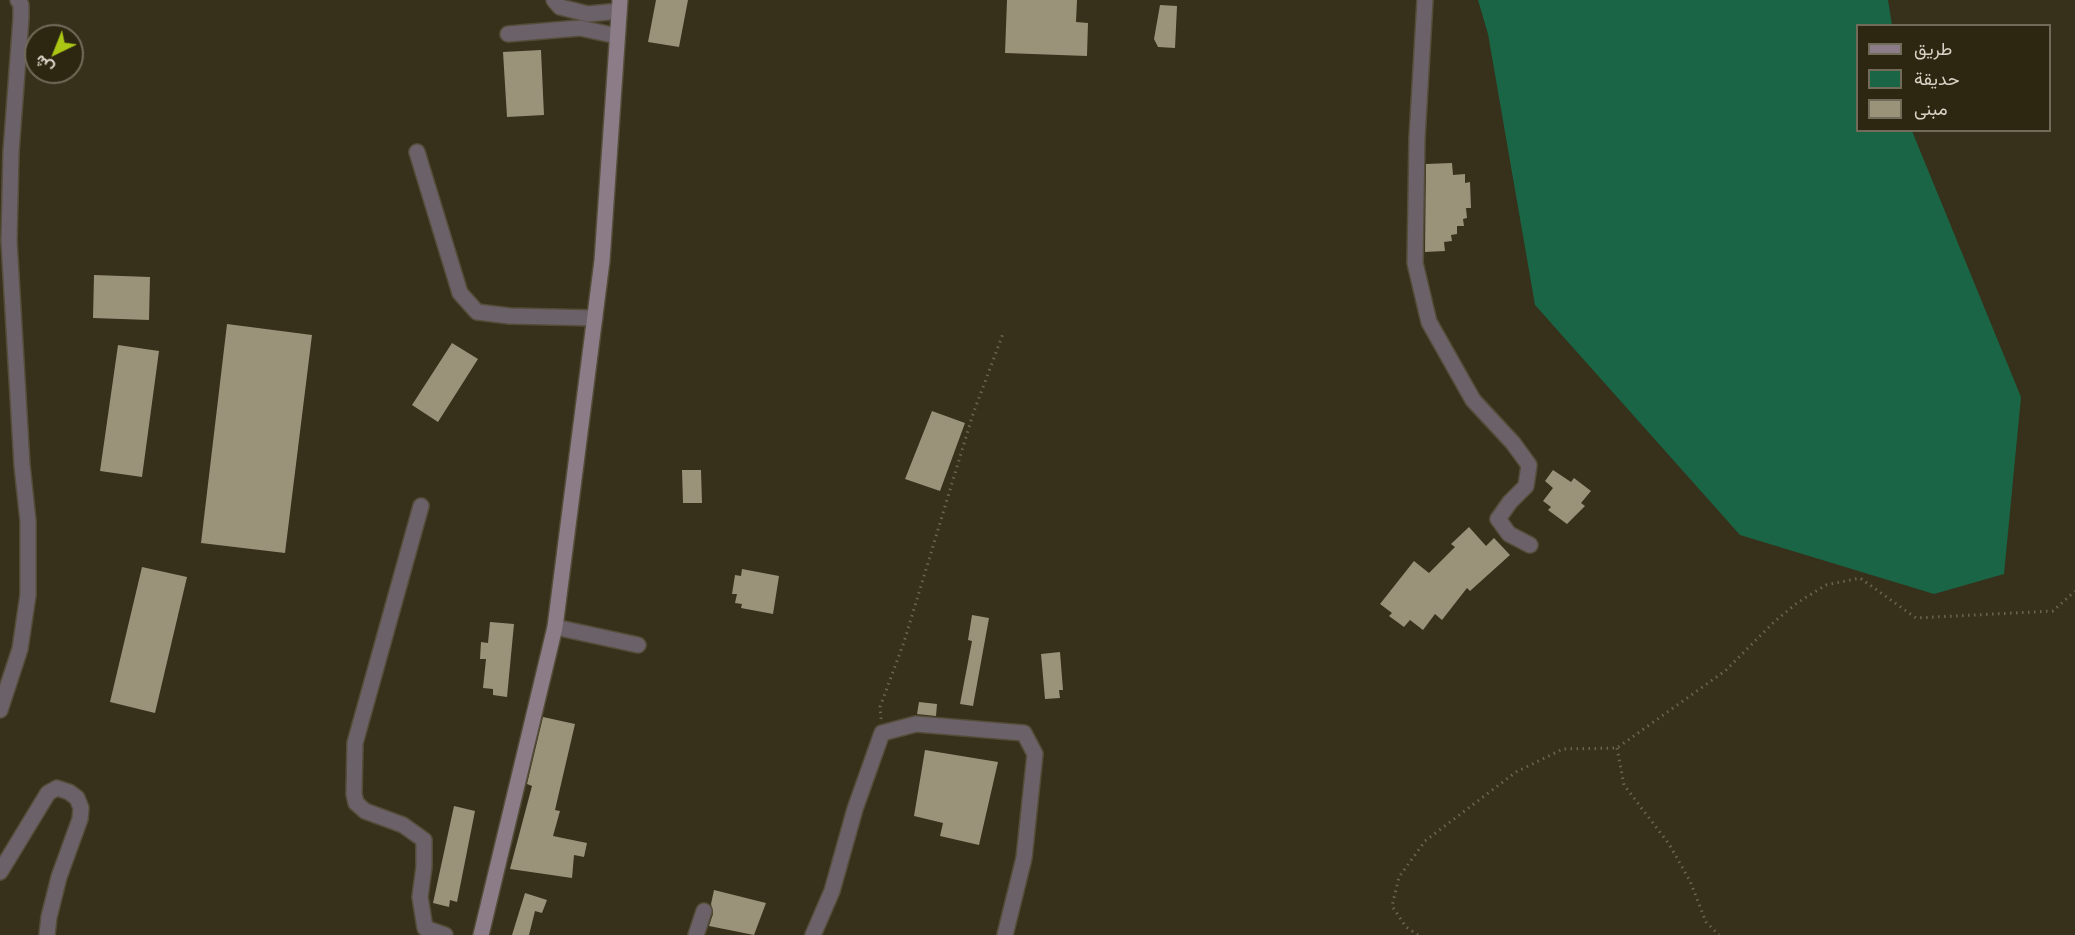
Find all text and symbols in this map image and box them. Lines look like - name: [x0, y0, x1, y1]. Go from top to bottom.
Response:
- north arrow: [24, 24, 84, 84]
- legend: [1856, 24, 2051, 132]
- text: طريق: [1914, 34, 1952, 61]
- text: ش: [28, 50, 58, 81]
- text: حديقة: [1914, 64, 1960, 91]
- text: مبنى: [1914, 94, 1948, 121]

